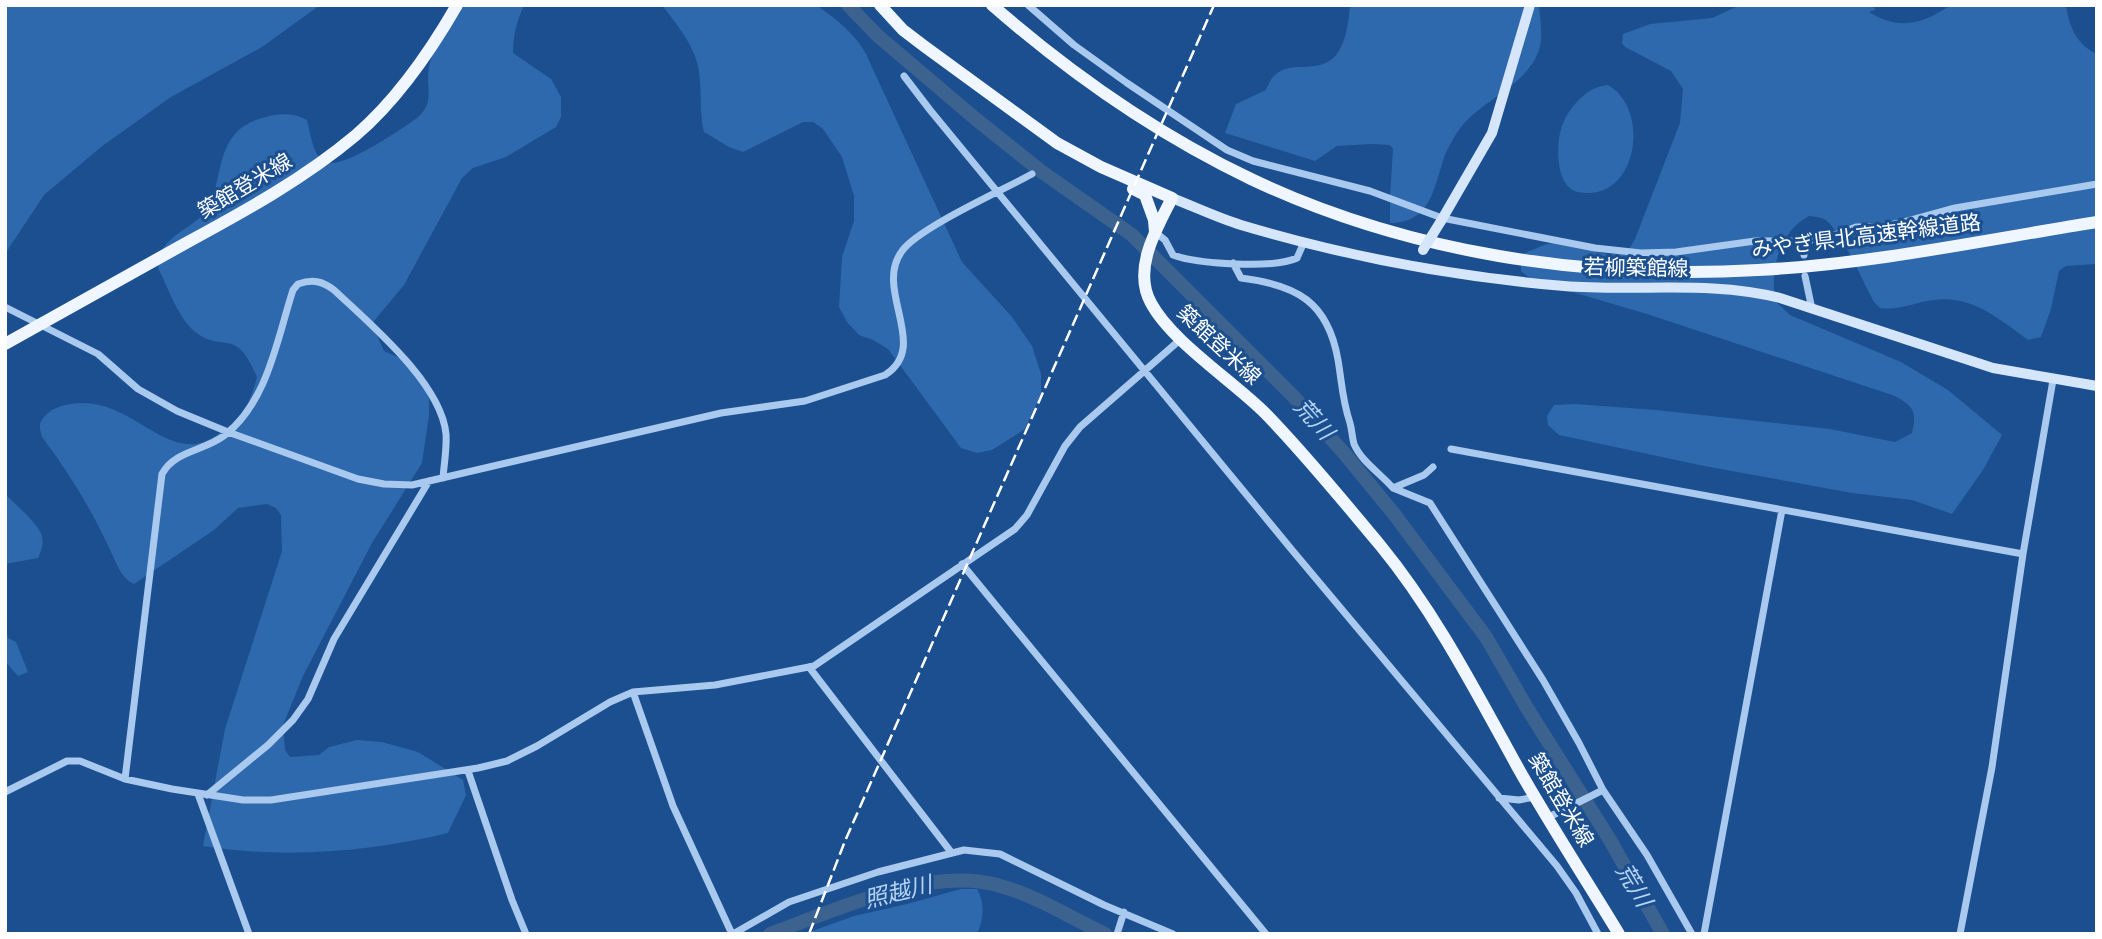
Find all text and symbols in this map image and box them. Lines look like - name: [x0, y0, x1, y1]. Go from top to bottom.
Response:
- street label: 築館登米線: [194, 149, 298, 226]
- street label: みやぎ県北高速幹線道路: [1750, 210, 1982, 265]
- street label: 若柳築館線: [1583, 255, 1689, 284]
- street label: 築館登米線: [1170, 300, 1266, 392]
- water label: 荒川: [1286, 394, 1340, 450]
- street label: 築館登米線: [1521, 749, 1598, 853]
- water label: 荒川: [1608, 859, 1658, 916]
- water label: 照越川: [862, 871, 938, 917]

